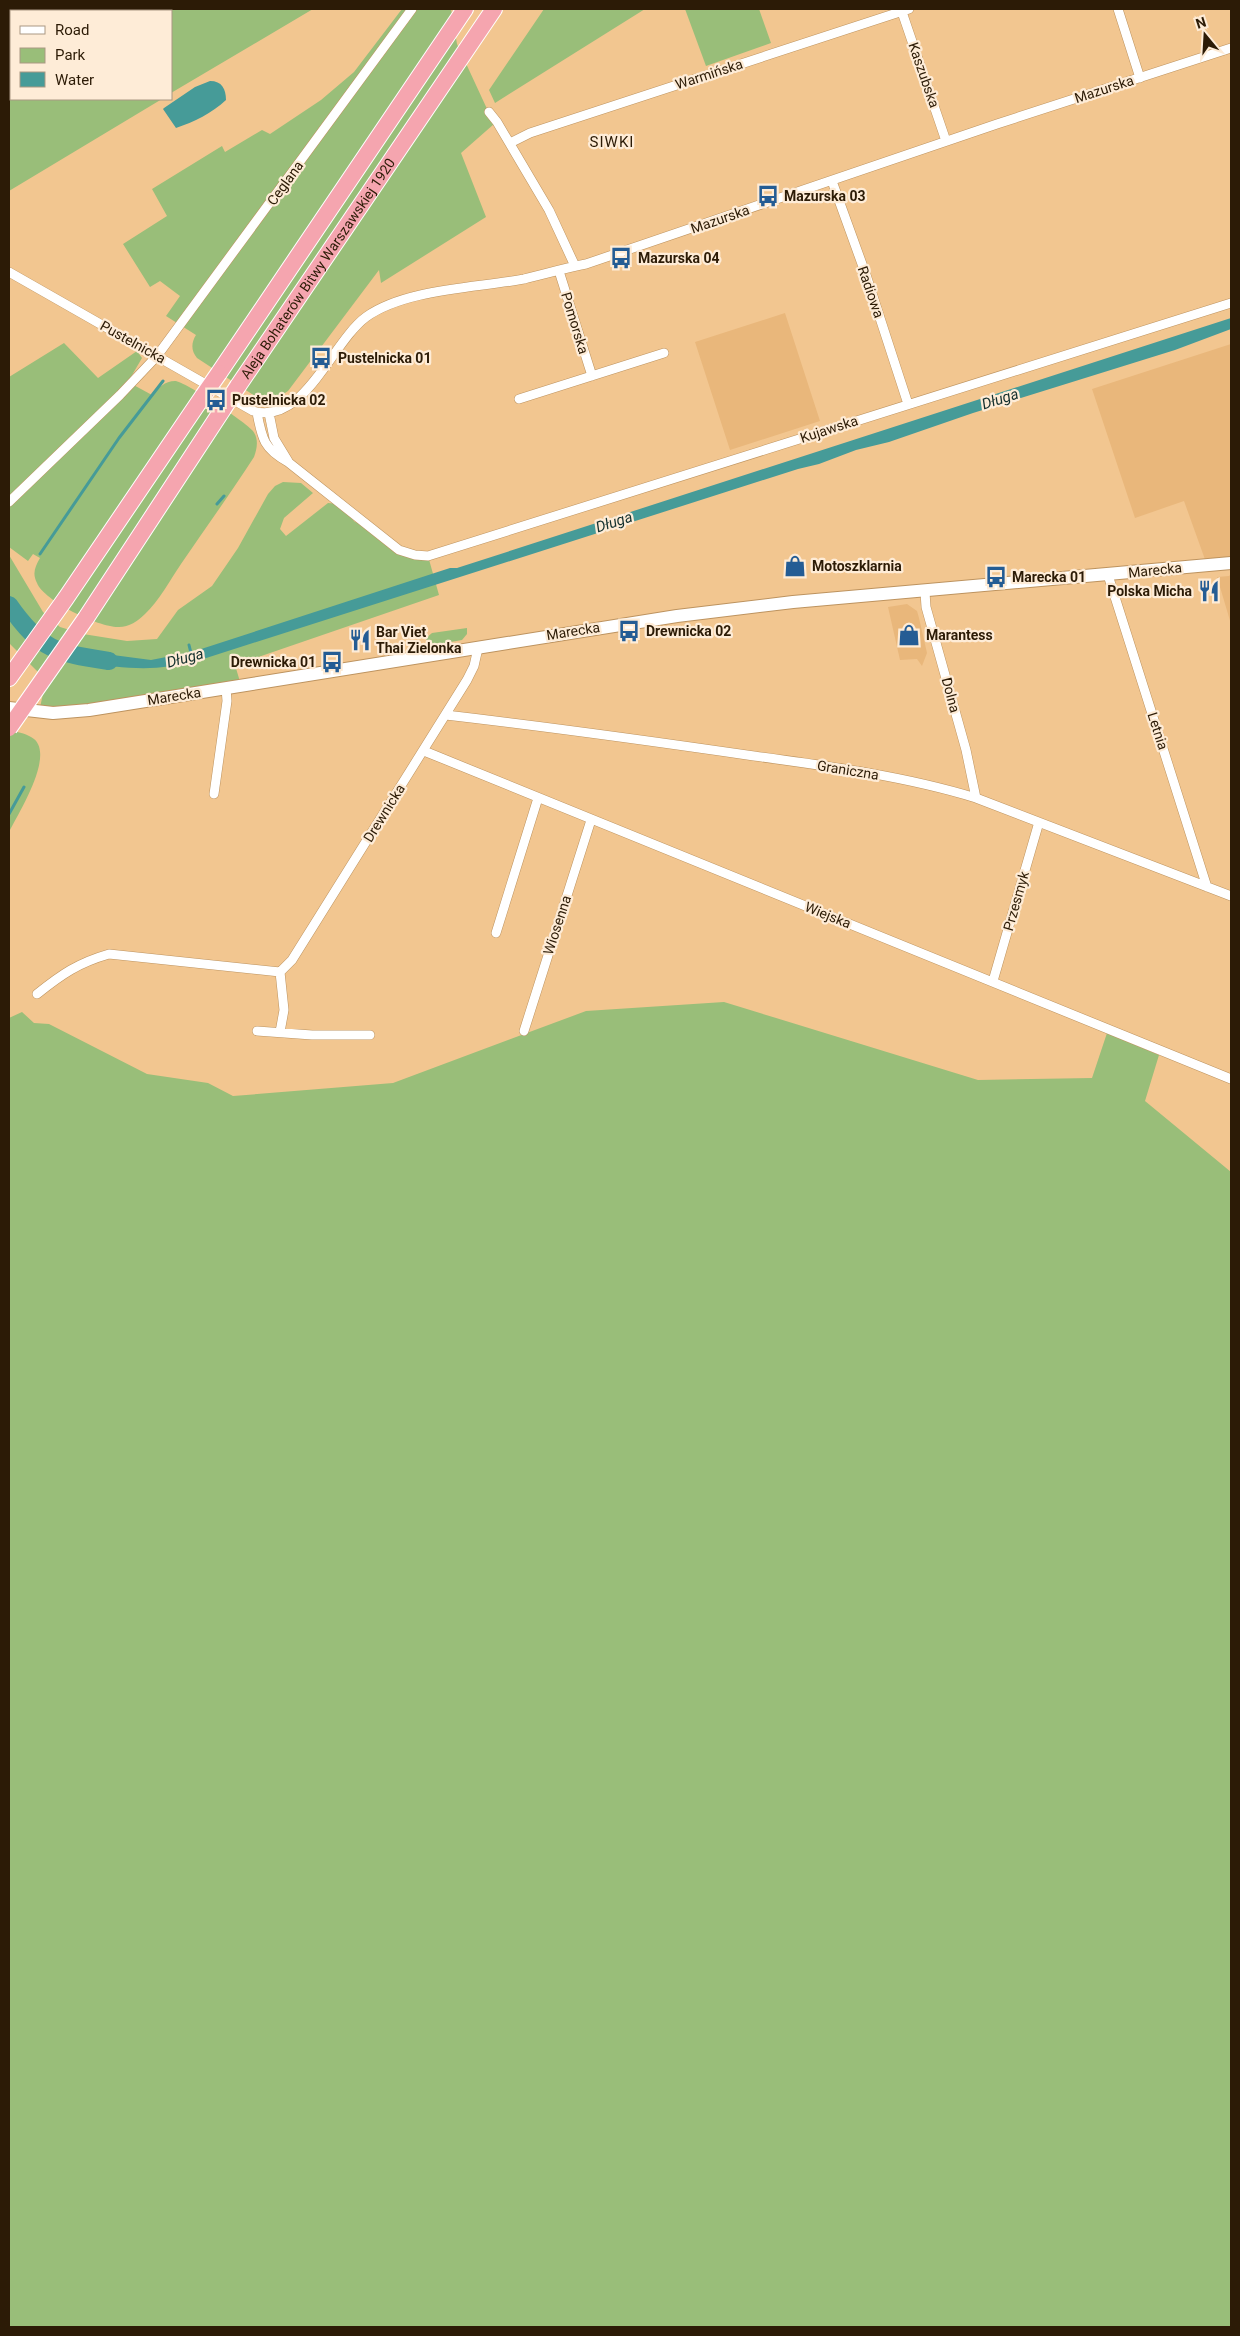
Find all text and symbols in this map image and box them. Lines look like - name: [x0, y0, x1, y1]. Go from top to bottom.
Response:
- legend: [10, 10, 172, 100]
- north arrow: [1180, 10, 1230, 60]
- text: N: [1194, 13, 1208, 32]
- text: Road: [55, 21, 89, 39]
- street label: Kaszubska: [905, 40, 943, 110]
- text: Park: [55, 46, 86, 64]
- street label: Warmińska: [673, 56, 745, 92]
- text: Water: [55, 71, 94, 89]
- street label: Mazurska: [1072, 72, 1136, 106]
- district label: SIWKI: [590, 133, 634, 151]
- street label: Aleja Bohaterów Bitwy Warszawskiej 1920: [237, 155, 398, 382]
- street label: Ceglana: [264, 158, 306, 208]
- bus stop icon: Mazurska 03: [755, 183, 781, 209]
- place label: Mazurska 03: [784, 188, 866, 204]
- street label: Mazurska: [688, 201, 752, 237]
- bus stop icon: Mazurska 04: [608, 245, 634, 271]
- place label: Mazurska 04: [638, 250, 720, 266]
- street label: Radiowa: [855, 264, 887, 320]
- street label: Pomorska: [558, 290, 592, 356]
- street label: Pustelnicka: [97, 317, 169, 367]
- bus stop icon: Pustelnicka 01: [308, 345, 334, 371]
- place label: Pustelnicka 01: [338, 350, 431, 366]
- water label: Długa: [979, 385, 1021, 413]
- bus stop icon: Pustelnicka 02: [203, 387, 229, 413]
- place label: Pustelnicka 02: [232, 392, 325, 408]
- street label: Kujawska: [798, 412, 860, 446]
- water label: Długa: [593, 508, 635, 536]
- shop icon: Motoszklarnia: [782, 553, 808, 579]
- place label: Motoszklarnia: [812, 558, 902, 574]
- street label: Marecka: [1127, 559, 1183, 581]
- bus stop icon: Marecka 01: [983, 564, 1009, 590]
- place label: Marecka 01: [1012, 569, 1086, 585]
- restaurant icon: Polska Micha: [1196, 578, 1222, 604]
- place label: Polska Micha: [1107, 583, 1192, 599]
- bus stop icon: Drewnicka 02: [616, 618, 642, 644]
- street label: Marecka: [545, 619, 601, 643]
- shop icon: Marantess: [896, 622, 922, 648]
- place label: Drewnicka 02: [646, 623, 731, 639]
- place label: Bar Viet Thai Zielonka: [376, 624, 462, 656]
- restaurant icon: Bar Viet Thai Zielonka: [347, 627, 373, 653]
- place label: Marantess: [926, 627, 993, 643]
- water label: Długa: [165, 644, 206, 672]
- bus stop icon: Drewnicka 01: [319, 649, 345, 675]
- place label: Drewnicka 01: [231, 654, 316, 670]
- street label: Dolna: [939, 676, 963, 714]
- street label: Marecka: [146, 684, 202, 708]
- street label: Letnia: [1144, 710, 1172, 752]
- street label: Graniczna: [816, 757, 880, 783]
- street label: Drewnicka: [360, 781, 408, 845]
- street label: Przesmyk: [1000, 869, 1032, 933]
- street label: Wiosenna: [540, 893, 574, 957]
- street label: Wiejska: [802, 898, 854, 932]

